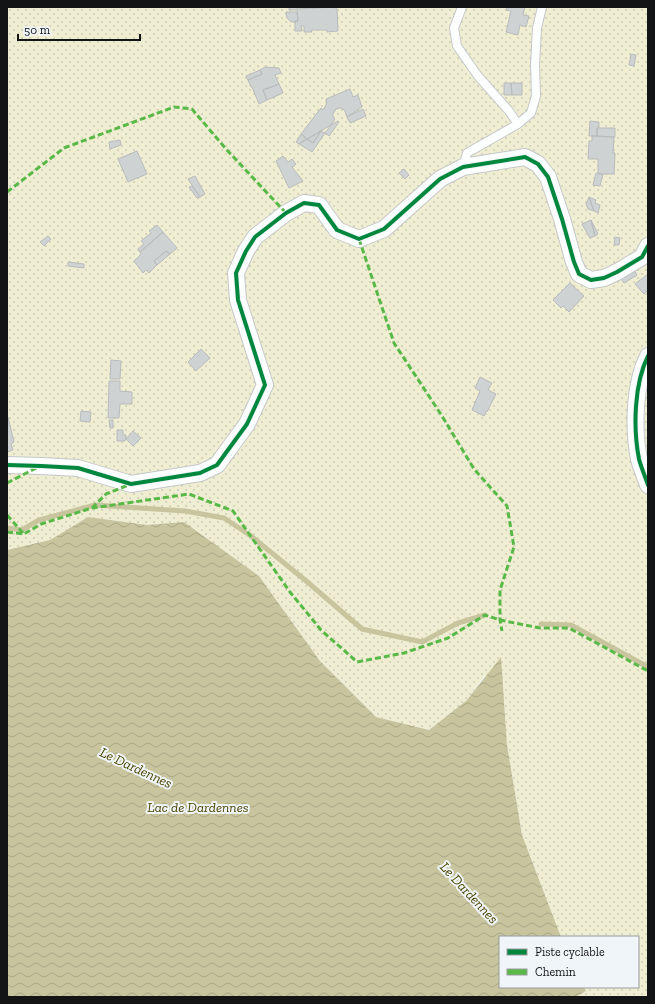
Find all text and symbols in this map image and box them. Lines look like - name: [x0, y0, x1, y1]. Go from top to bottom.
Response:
- scale bar: [18, 16, 140, 42]
- text: 50 m: [24, 23, 51, 37]
- water label: Le Dardennes: [97, 744, 175, 792]
- water label: Lac de Dardennes: [147, 799, 249, 816]
- water label: Le Dardennes: [436, 859, 502, 927]
- legend: [499, 936, 639, 988]
- text: Piste cyclable: [535, 945, 605, 959]
- text: Chemin: [535, 965, 576, 979]

